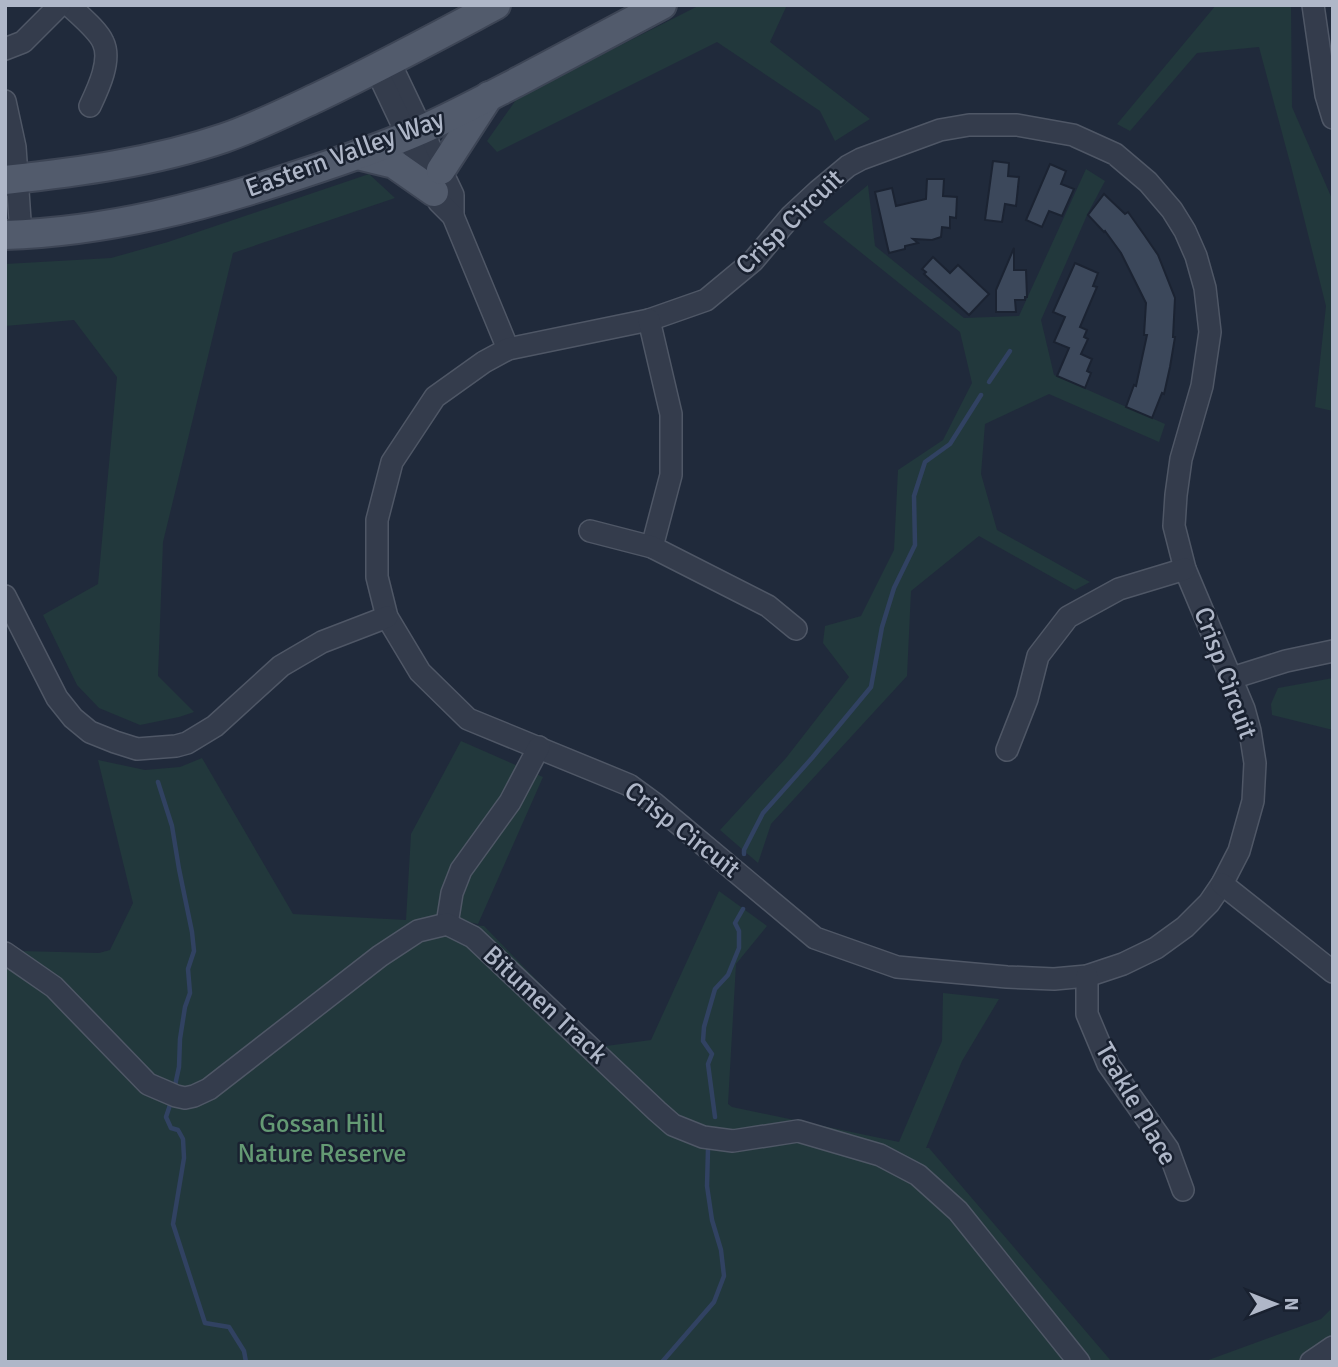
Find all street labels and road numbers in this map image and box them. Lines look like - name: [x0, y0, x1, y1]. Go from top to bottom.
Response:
- street label: Eastern Valley Way: [241, 103, 449, 205]
- street label: Crisp Circuit: [729, 163, 851, 281]
- street label: Crisp Circuit: [1186, 603, 1264, 743]
- street label: Crisp Circuit: [618, 775, 746, 885]
- street label: Bitumen Track: [476, 939, 614, 1071]
- street label: Teakle Place: [1088, 1037, 1184, 1171]

